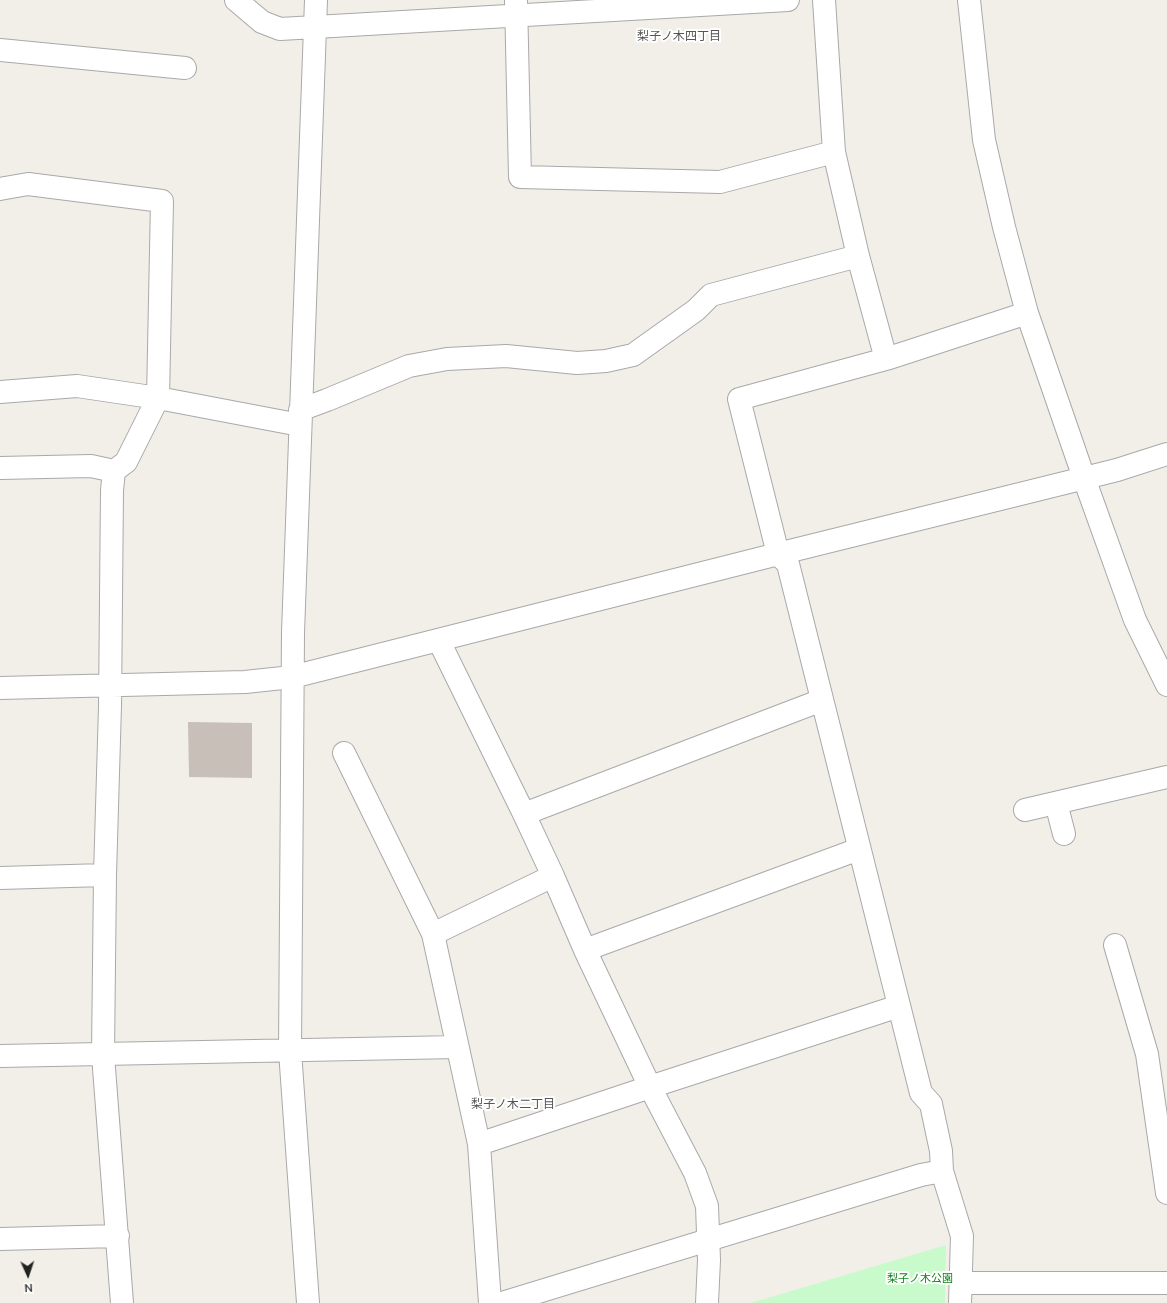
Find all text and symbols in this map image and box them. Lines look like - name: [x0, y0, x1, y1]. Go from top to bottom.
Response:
- district label: 梨子ノ木四丁目: [637, 30, 721, 44]
- district label: 梨子ノ木二丁目: [471, 1098, 555, 1112]
- north arrow: [8, 1255, 48, 1295]
- park label: 梨子ノ木公園: [887, 1272, 953, 1286]
- text: N: [24, 1280, 33, 1295]

